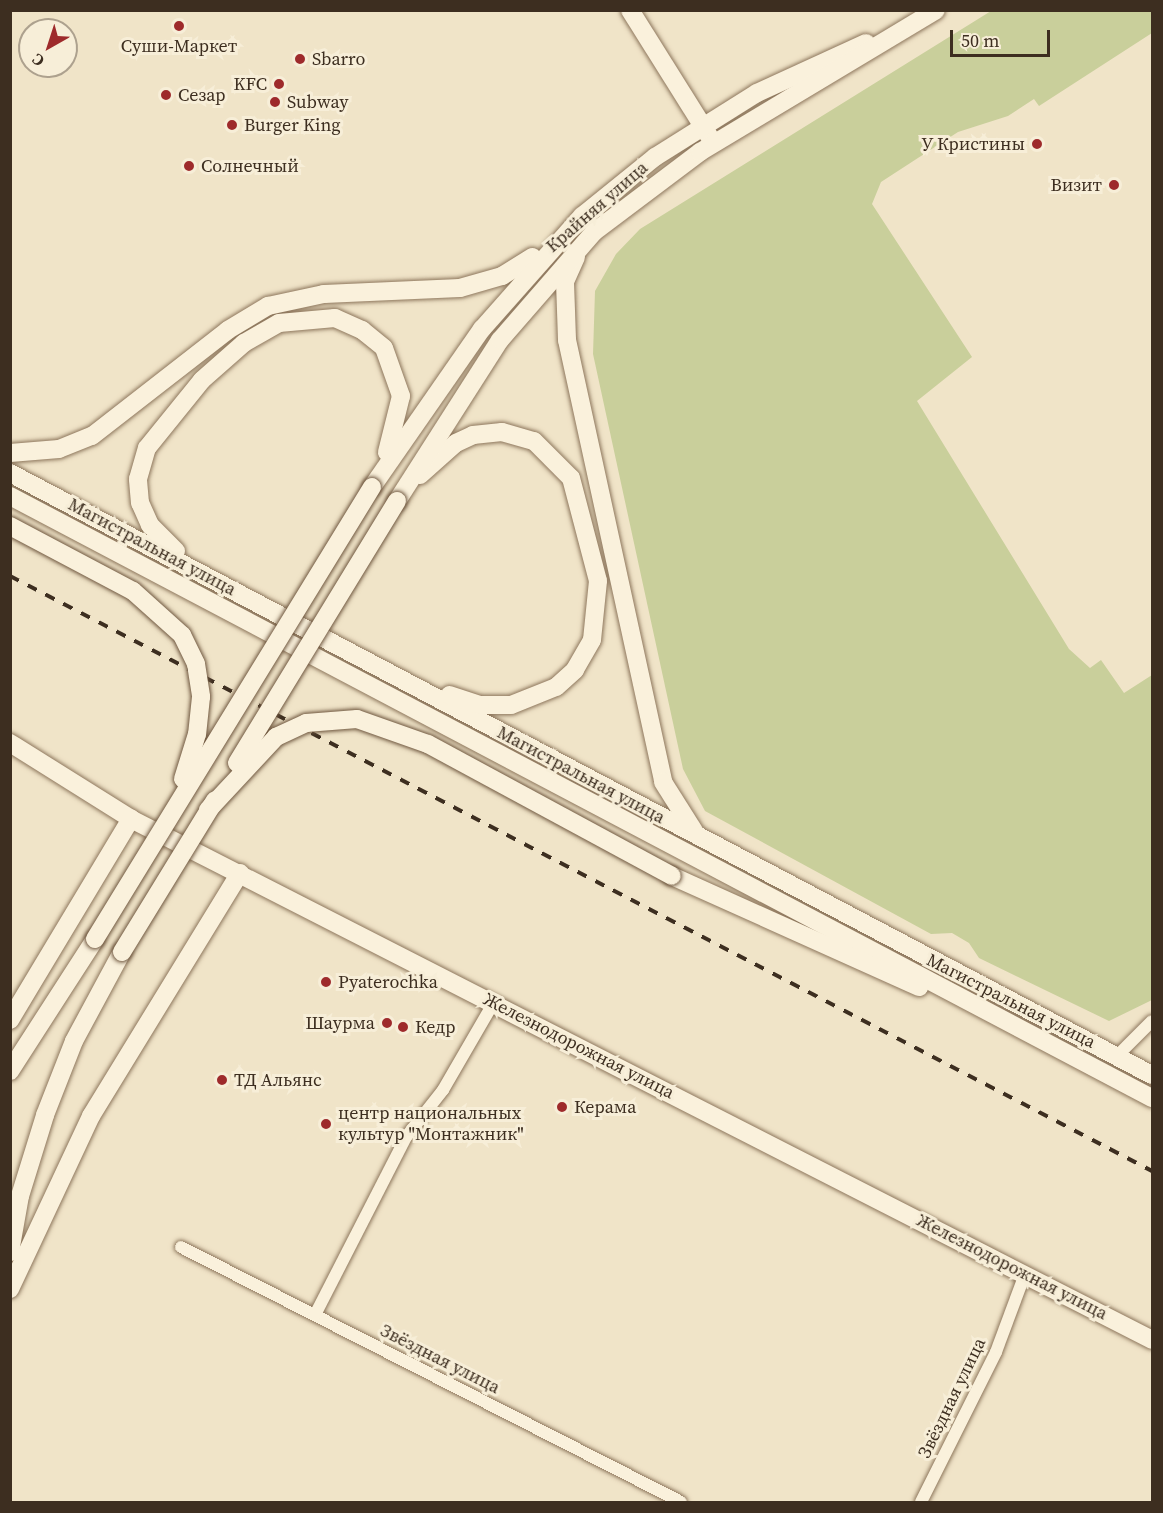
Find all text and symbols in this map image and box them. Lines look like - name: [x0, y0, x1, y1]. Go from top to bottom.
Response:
- north arrow: [18, 18, 78, 78]
- scale bar: [953, 18, 1054, 56]
- marker: Суши-Маркет: [172, 19, 186, 33]
- text: 50 m: [961, 28, 999, 53]
- place label: Суши-Маркет: [121, 35, 237, 57]
- place label: Sbarro: [312, 48, 365, 70]
- text: С: [27, 49, 49, 72]
- marker: Sbarro: [293, 52, 307, 66]
- place label: KFC: [233, 73, 267, 95]
- marker: KFC: [272, 77, 286, 91]
- place label: Сезар: [178, 84, 226, 106]
- marker: Сезар: [159, 88, 173, 102]
- place label: Subway: [287, 91, 349, 113]
- marker: Subway: [268, 95, 282, 109]
- place label: Burger King: [244, 114, 341, 136]
- marker: Burger King: [225, 118, 239, 132]
- place label: У Кристины: [921, 133, 1025, 155]
- marker: У Кристины: [1030, 137, 1044, 151]
- place label: Солнечный: [201, 155, 299, 177]
- street label: Крайняя улица: [542, 157, 652, 257]
- marker: Солнечный: [182, 159, 196, 173]
- place label: Визит: [1050, 174, 1102, 196]
- marker: Визит: [1107, 178, 1121, 192]
- street label: Магистральная улица: [64, 494, 240, 600]
- street label: Магистральная улица: [493, 722, 669, 828]
- street label: Магистральная улица: [923, 949, 1099, 1053]
- place label: Pyaterochka: [338, 971, 438, 993]
- marker: Pyaterochka: [319, 975, 333, 989]
- street label: Железнодорожная улица: [480, 988, 678, 1104]
- place label: Шаурма: [305, 1012, 375, 1034]
- marker: Шаурма: [380, 1016, 394, 1030]
- place label: Кедр: [415, 1016, 456, 1038]
- marker: Кедр: [396, 1020, 410, 1034]
- place label: ТД Альянс: [234, 1069, 322, 1091]
- marker: ТД Альянс: [215, 1073, 229, 1087]
- place label: Керама: [574, 1096, 636, 1118]
- marker: Керама: [555, 1100, 569, 1114]
- place label: центр национальных культур "Монтажник": [338, 1103, 524, 1146]
- marker: центр национальных культур "Монтажник": [319, 1117, 333, 1131]
- street label: Железнодорожная улица: [913, 1209, 1111, 1325]
- street label: Звёздная улица: [377, 1320, 503, 1398]
- street label: Звёздная улица: [914, 1334, 990, 1462]

